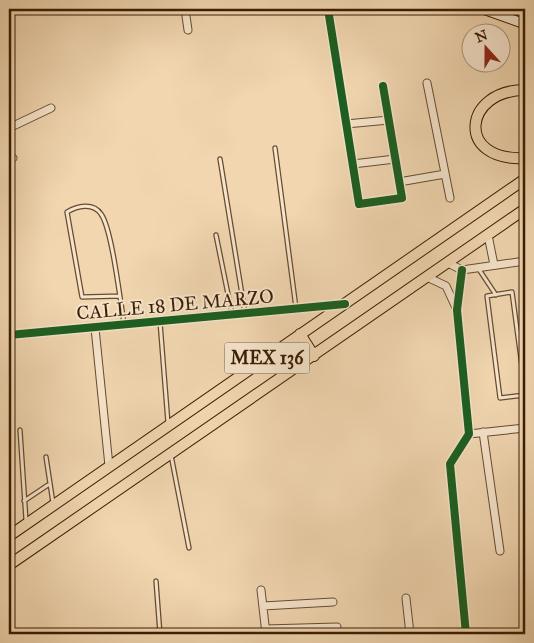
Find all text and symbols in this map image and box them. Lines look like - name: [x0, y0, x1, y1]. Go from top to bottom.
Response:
- north arrow: [462, 22, 512, 72]
- text: N: [473, 26, 490, 46]
- street label: CALLE 18 DE MARZO: [76, 284, 275, 325]
- road number: MEX 136: [224, 342, 310, 373]

